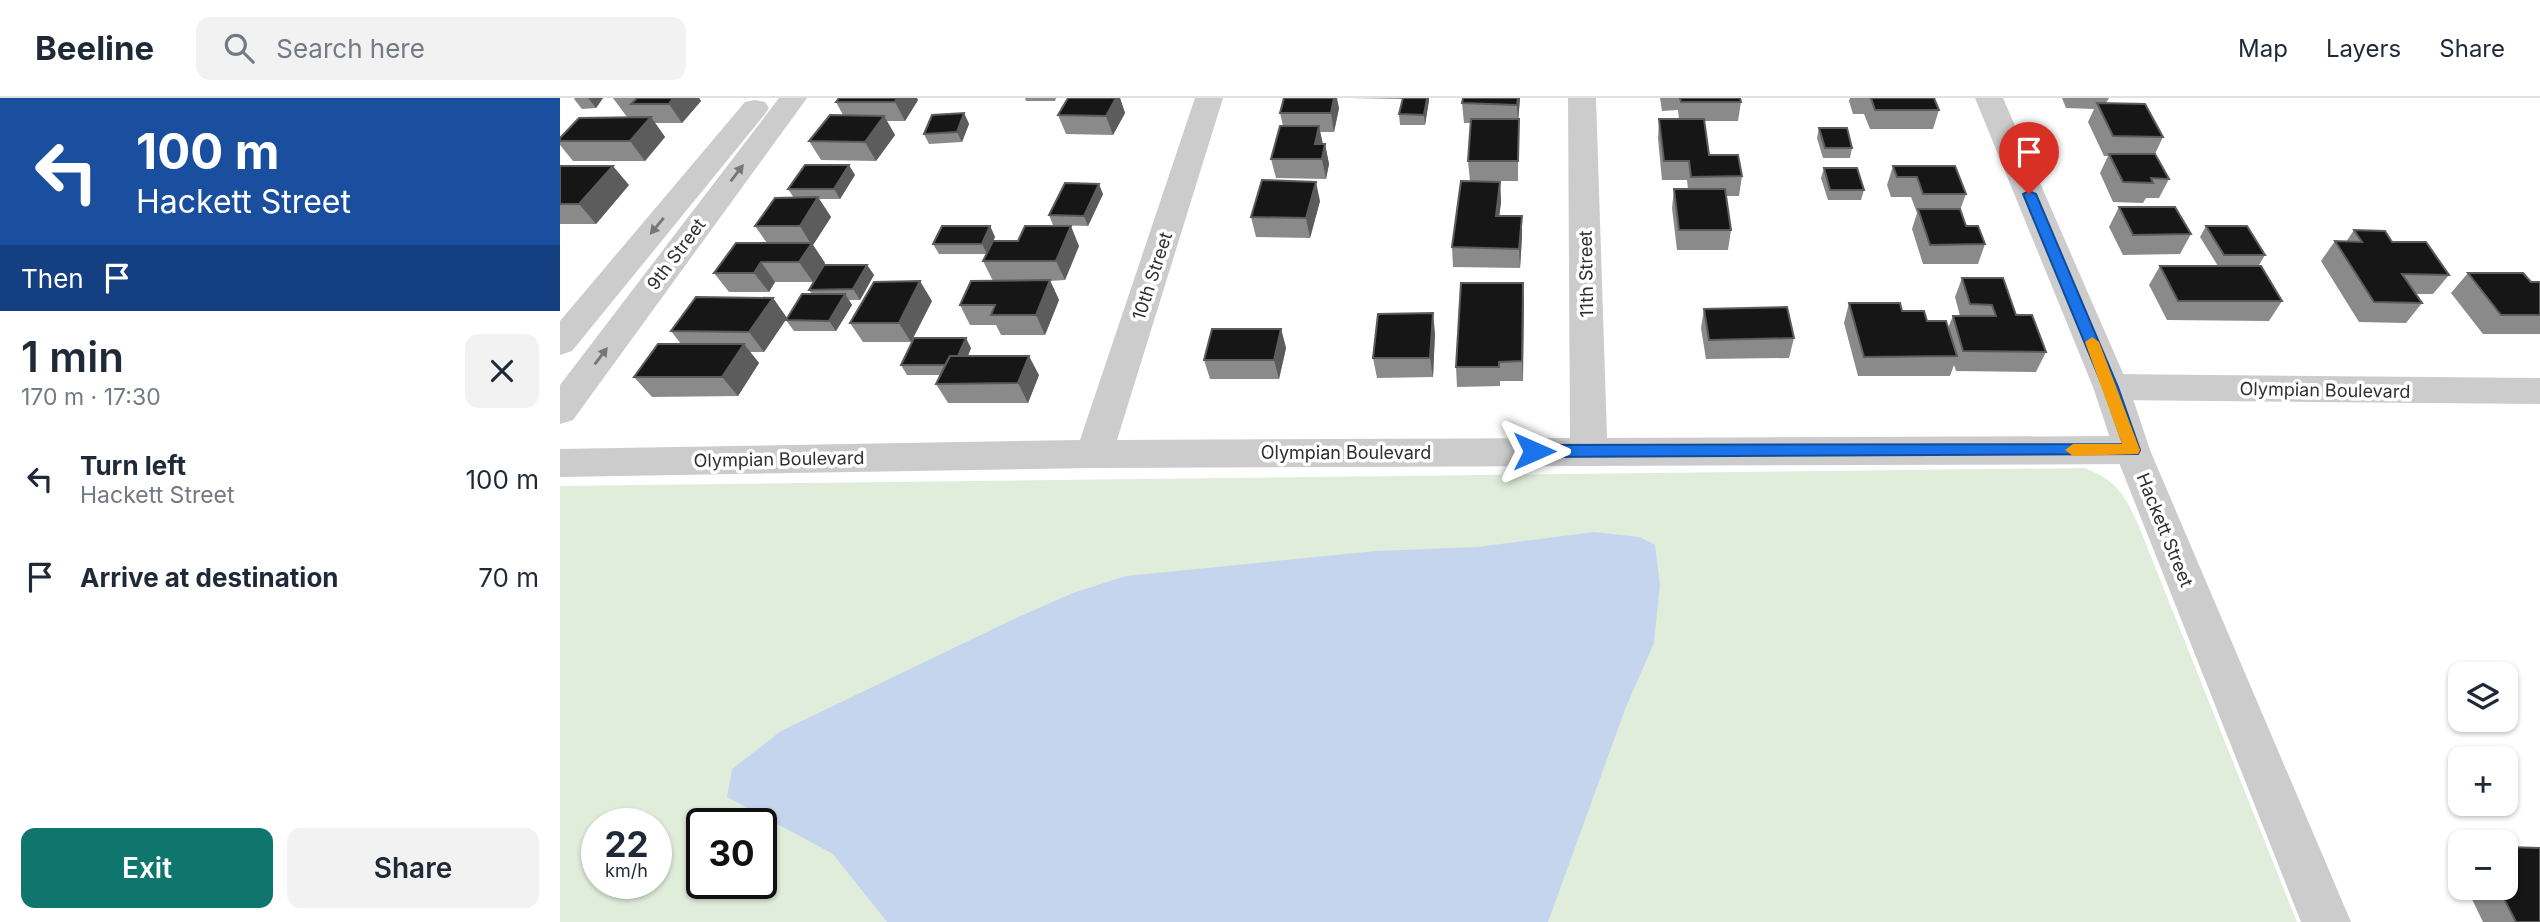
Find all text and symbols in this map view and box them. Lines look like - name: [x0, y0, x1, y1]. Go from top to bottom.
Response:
- search box: [196, 17, 686, 80]
- text: Beeline: [35, 28, 154, 68]
- icon: search: [220, 29, 258, 67]
- text: Search here: [276, 33, 425, 64]
- text: Map: [2238, 34, 2288, 63]
- text: Layers: [2326, 34, 2401, 63]
- text: Share: [2439, 34, 2505, 63]
- text: 100 m: [136, 122, 280, 181]
- pin: [1999, 122, 2059, 194]
- icon: left: [21, 126, 112, 217]
- icon: arrive: [2010, 133, 2048, 171]
- one-way arrow: [729, 165, 744, 183]
- text: Hackett Street: [136, 182, 351, 221]
- street label: 9th Street: [642, 214, 710, 294]
- one-way arrow: [650, 217, 665, 234]
- street label: 10th Street: [1128, 229, 1176, 323]
- street label: 11th Street: [1575, 230, 1597, 318]
- icon: arrive: [98, 259, 136, 297]
- text: Then: [21, 263, 84, 294]
- text: 1 min: [21, 331, 124, 382]
- button: close: [465, 334, 539, 408]
- one-way arrow: [593, 347, 607, 365]
- street label: Olympian Boulevard: [2240, 378, 2410, 402]
- text: 170 m · 17:30: [21, 383, 161, 411]
- position arrow: [1497, 414, 1571, 488]
- street label: Olympian Boulevard: [1261, 442, 1431, 463]
- street label: Olympian Boulevard: [694, 447, 864, 471]
- text: Turn left: [80, 450, 186, 481]
- icon: left: [21, 460, 59, 498]
- text: 100 m: [466, 464, 539, 495]
- street label: Hackett Street: [2133, 470, 2197, 590]
- text: Hackett Street: [80, 481, 235, 509]
- icon: arrive: [21, 558, 59, 596]
- text: Arrive at destination: [80, 562, 339, 593]
- text: 70 m: [478, 562, 539, 593]
- map controls: [2448, 662, 2518, 900]
- button: layers: [2448, 662, 2518, 732]
- button: +: [2448, 746, 2518, 816]
- speed limit sign: 30: [686, 808, 777, 899]
- text: 22: [604, 823, 649, 865]
- button: Exit: [21, 828, 273, 908]
- button: Share: [287, 828, 539, 908]
- button: −: [2448, 830, 2518, 900]
- text: km/h: [605, 860, 648, 881]

